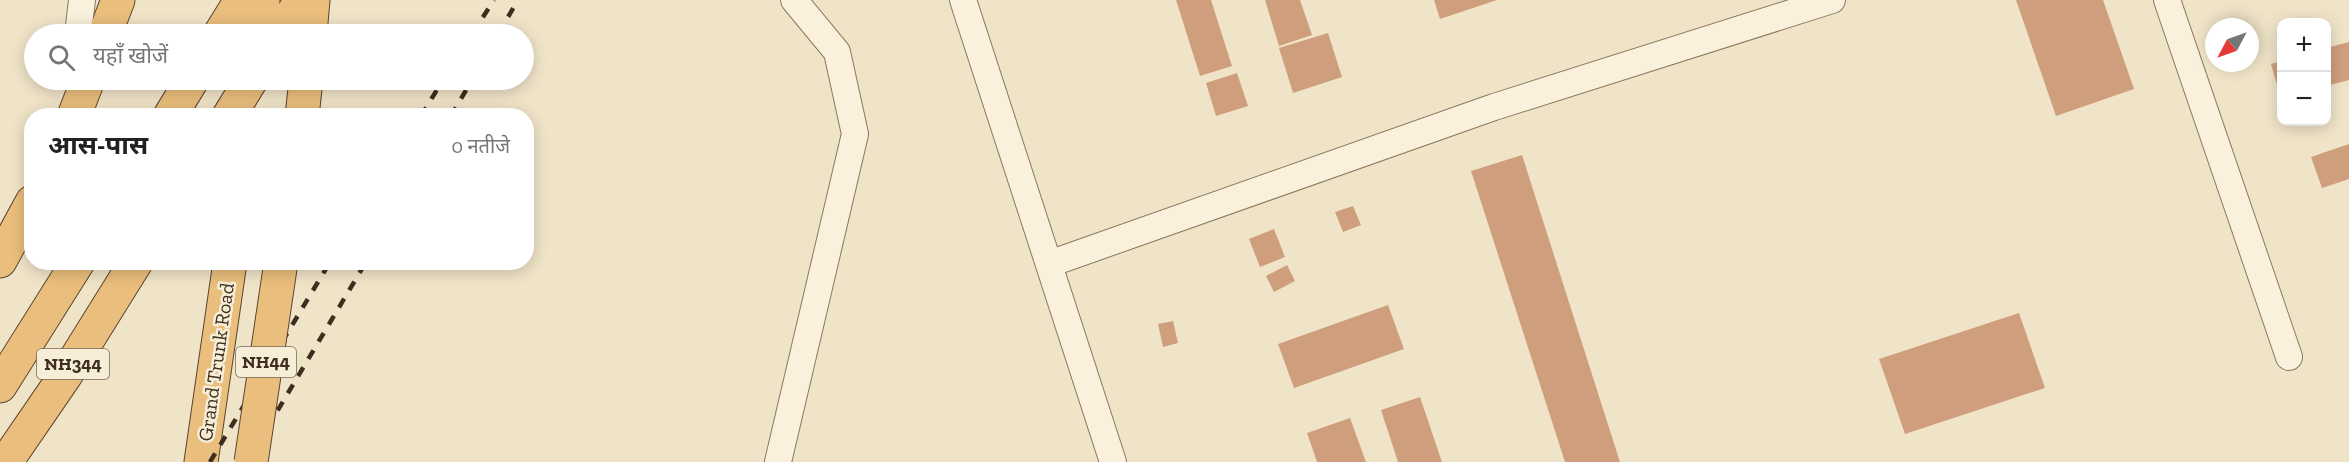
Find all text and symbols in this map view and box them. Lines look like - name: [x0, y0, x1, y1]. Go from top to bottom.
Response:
- north arrow: [2205, 18, 2259, 72]
- map controls: [2277, 18, 2331, 126]
- button: +: [2277, 18, 2331, 72]
- search box: [24, 24, 534, 90]
- icon: search: [45, 41, 78, 74]
- text: यहाँ खोजें: [93, 42, 168, 69]
- button: −: [2277, 72, 2331, 126]
- text: आस-पास: [48, 129, 148, 161]
- text: 0 नतीजे: [451, 134, 510, 158]
- street label: Grand Trunk Road: [193, 281, 239, 443]
- road number: NH44: [236, 347, 296, 377]
- road number: NH344: [37, 349, 109, 379]

